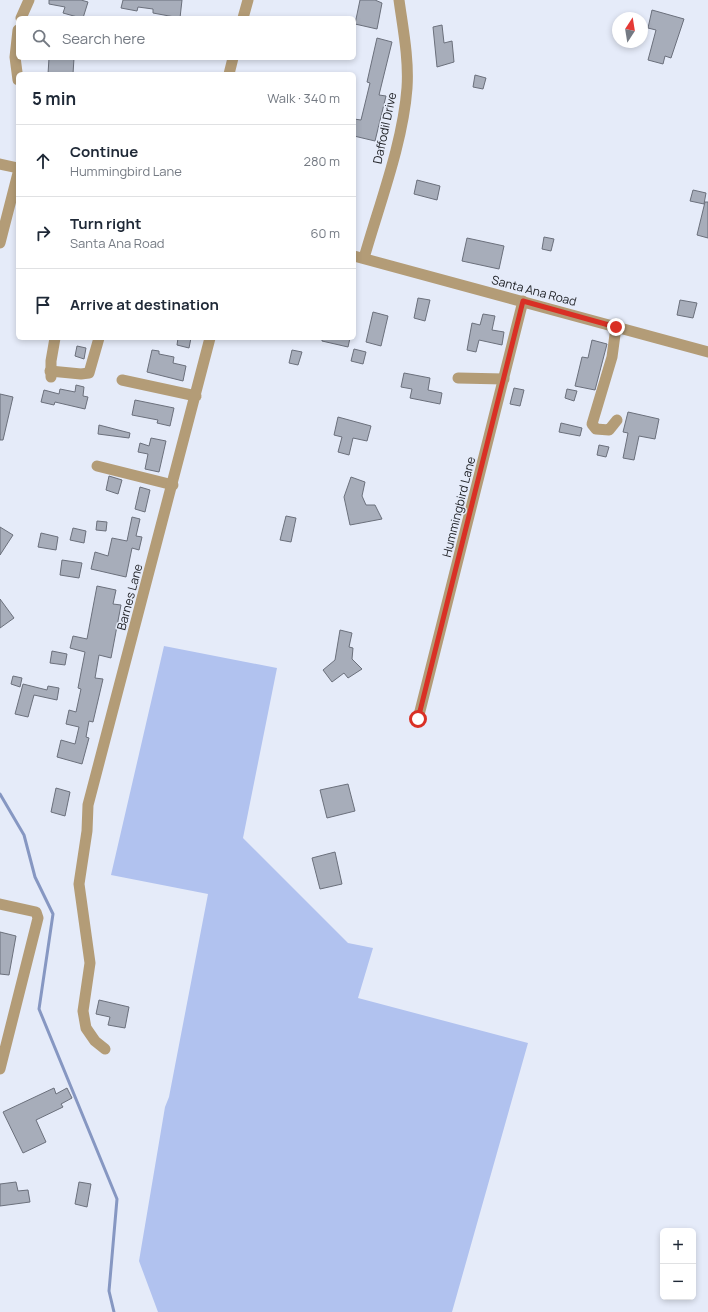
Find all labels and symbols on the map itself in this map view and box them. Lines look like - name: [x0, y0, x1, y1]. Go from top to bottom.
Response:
- north arrow: [612, 12, 648, 48]
- street label: Daffodil Drive: [369, 91, 400, 165]
- street label: Santa Ana Road: [490, 271, 578, 310]
- route end: [607, 318, 625, 336]
- street label: Hummingbird Lane: [438, 455, 479, 559]
- street label: Barnes Lane: [113, 562, 147, 632]
- route start: [409, 710, 427, 728]

